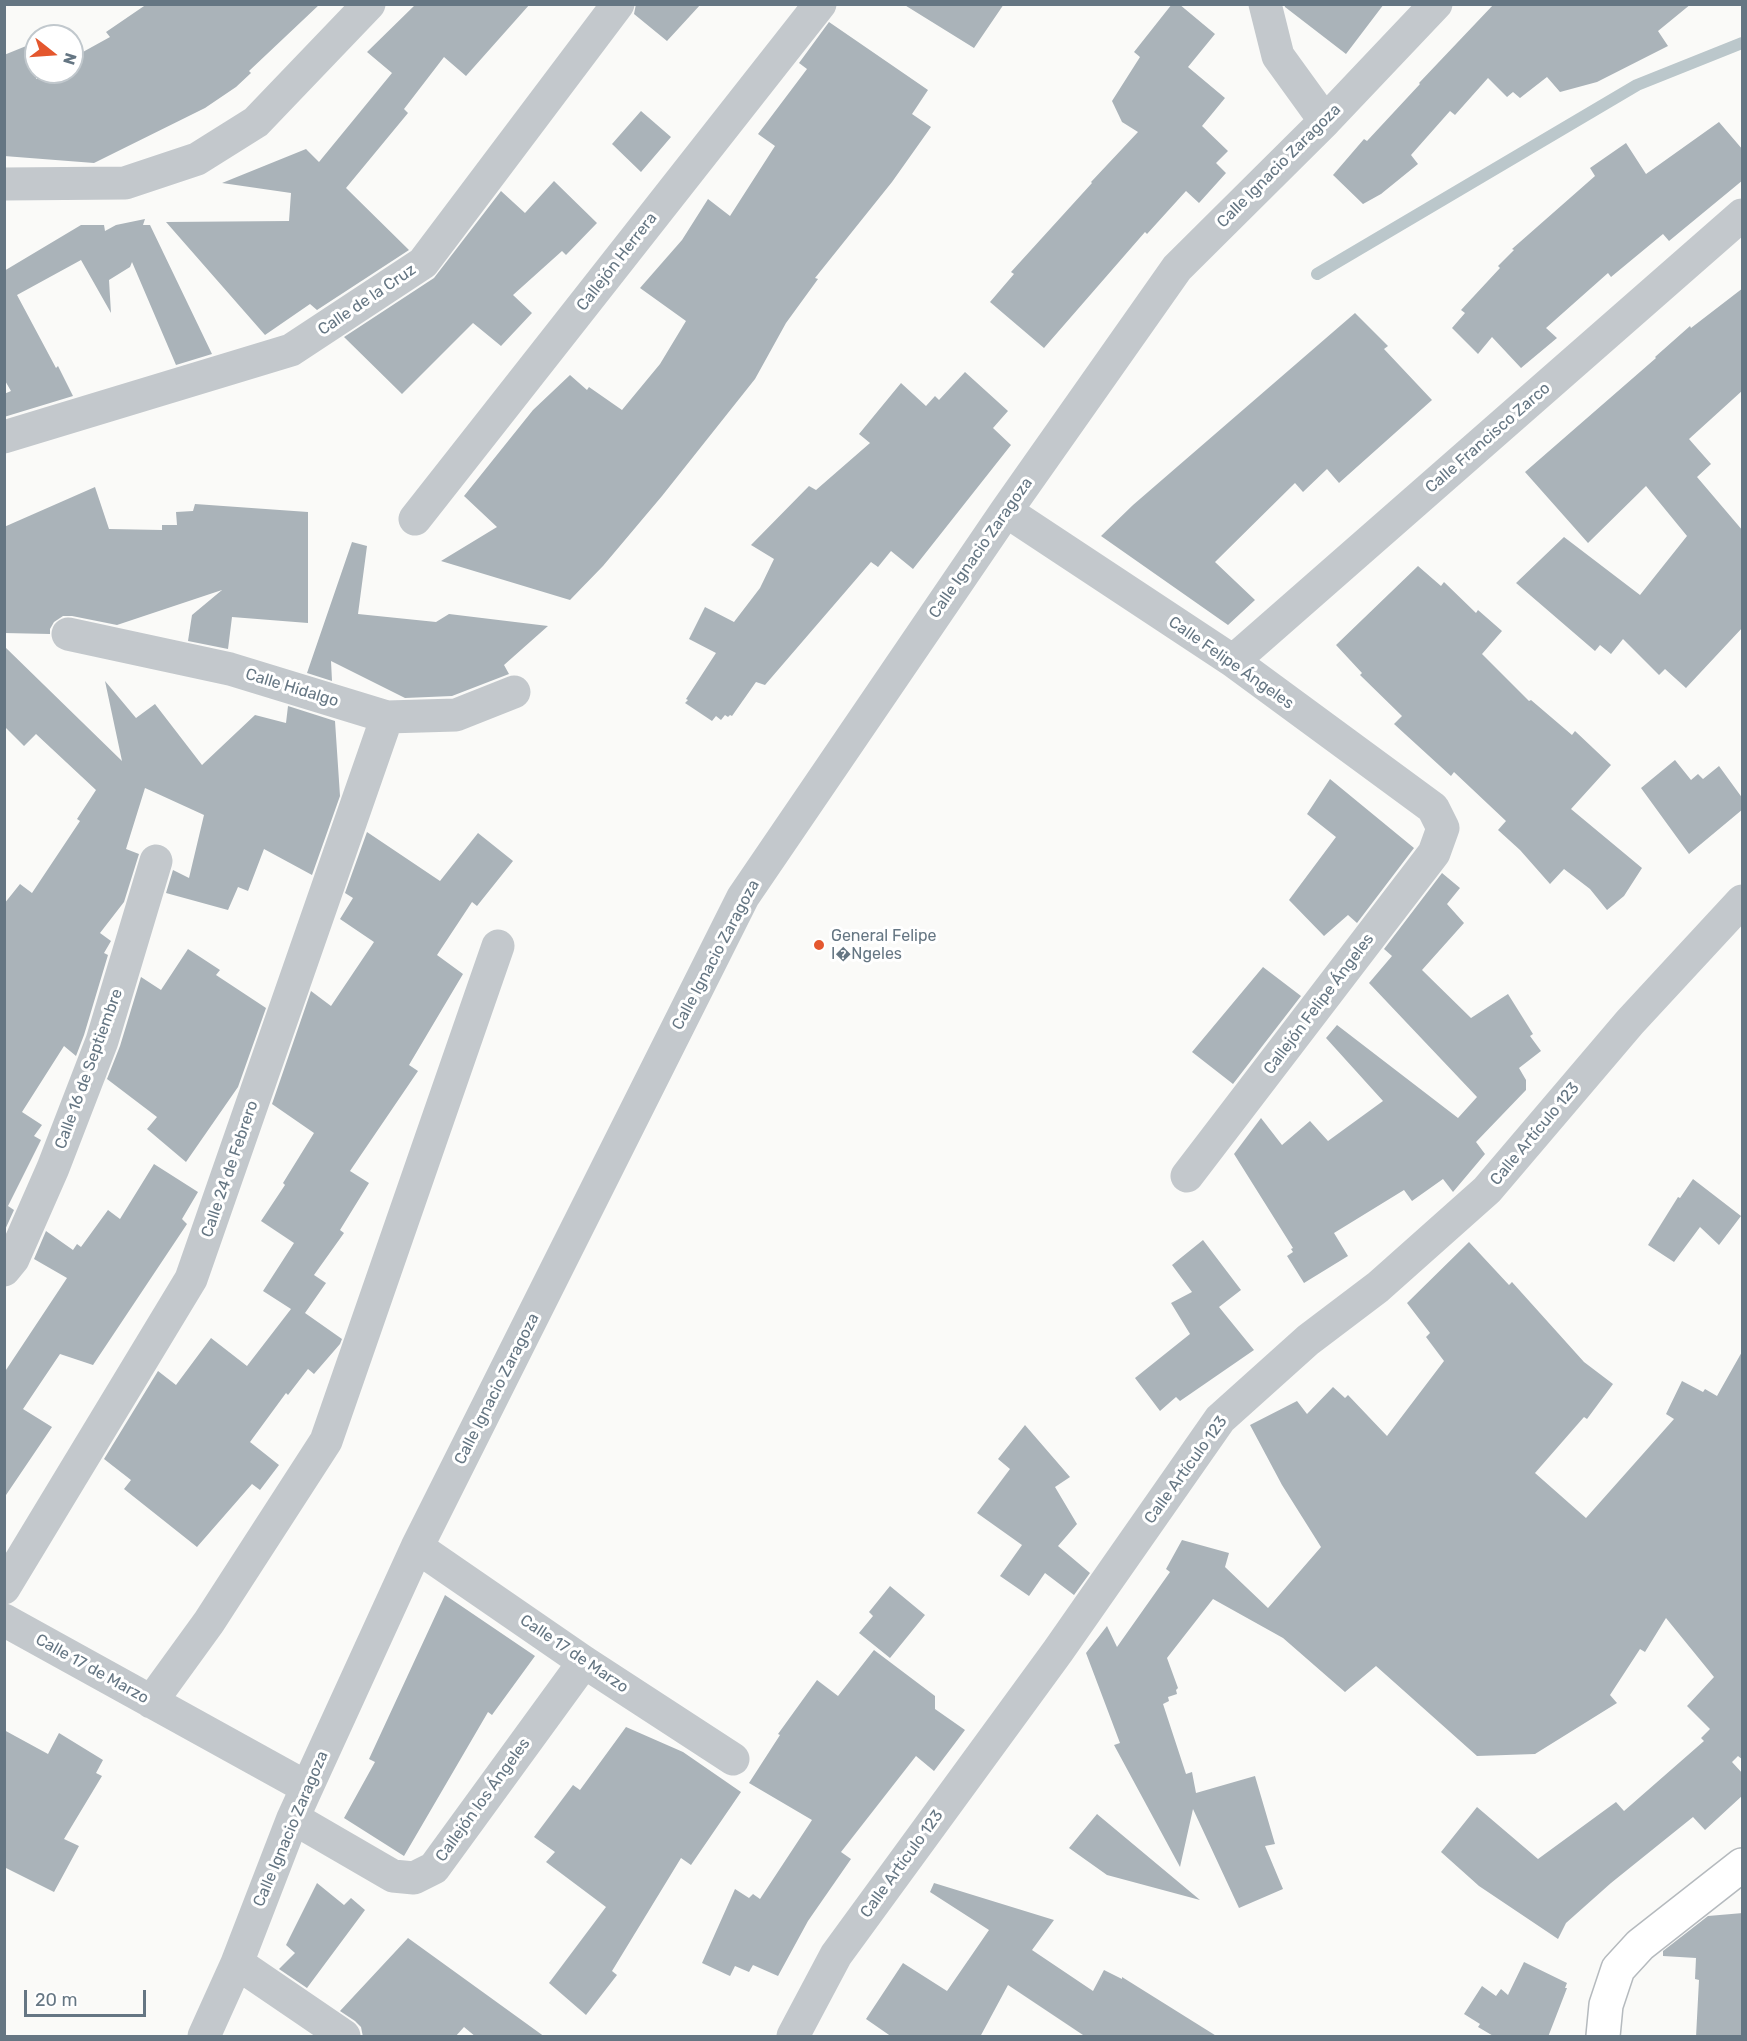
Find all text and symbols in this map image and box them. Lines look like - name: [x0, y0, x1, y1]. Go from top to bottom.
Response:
- north arrow: [24, 24, 84, 84]
- text: N: [59, 51, 81, 67]
- street label: Calle Ignacio Zaragoza: [1213, 100, 1345, 232]
- street label: Callejón Herrera: [573, 209, 661, 315]
- street label: Calle de la Cruz: [315, 260, 419, 340]
- street label: Calle Francisco Zarco: [1422, 379, 1554, 497]
- street label: Calle Ignacio Zaragoza: [925, 474, 1037, 622]
- street label: Calle Felipe Ángeles: [1165, 613, 1297, 713]
- street label: Calle Hidalgo: [243, 665, 341, 711]
- street label: Calle Ignacio Zaragoza: [668, 877, 764, 1033]
- place label: General Felipe I�Ngeles: [831, 926, 936, 964]
- street label: Callejón Felipe Ángeles: [1260, 930, 1378, 1078]
- marker: General Felipe I�Ngeles: [812, 938, 826, 952]
- street label: Calle 16 de Septiembre: [51, 986, 127, 1152]
- street label: Calle Artículo 123: [1486, 1079, 1584, 1189]
- street label: Calle 24 de Febrero: [198, 1098, 262, 1240]
- street label: Calle Ignacio Zaragoza: [450, 1310, 544, 1468]
- street label: Calle Artículo 123: [1141, 1412, 1231, 1528]
- street label: Calle 17 de Marzo: [516, 1611, 632, 1697]
- street label: Calle 17 de Marzo: [32, 1630, 152, 1708]
- street label: Callejón los Ángeles: [432, 1734, 534, 1866]
- street label: Calle Ignacio Zaragoza: [249, 1748, 333, 1910]
- street label: Calle Artículo 123: [857, 1806, 947, 1922]
- scale bar: [27, 1978, 148, 2016]
- text: 20 m: [35, 1989, 77, 2011]

